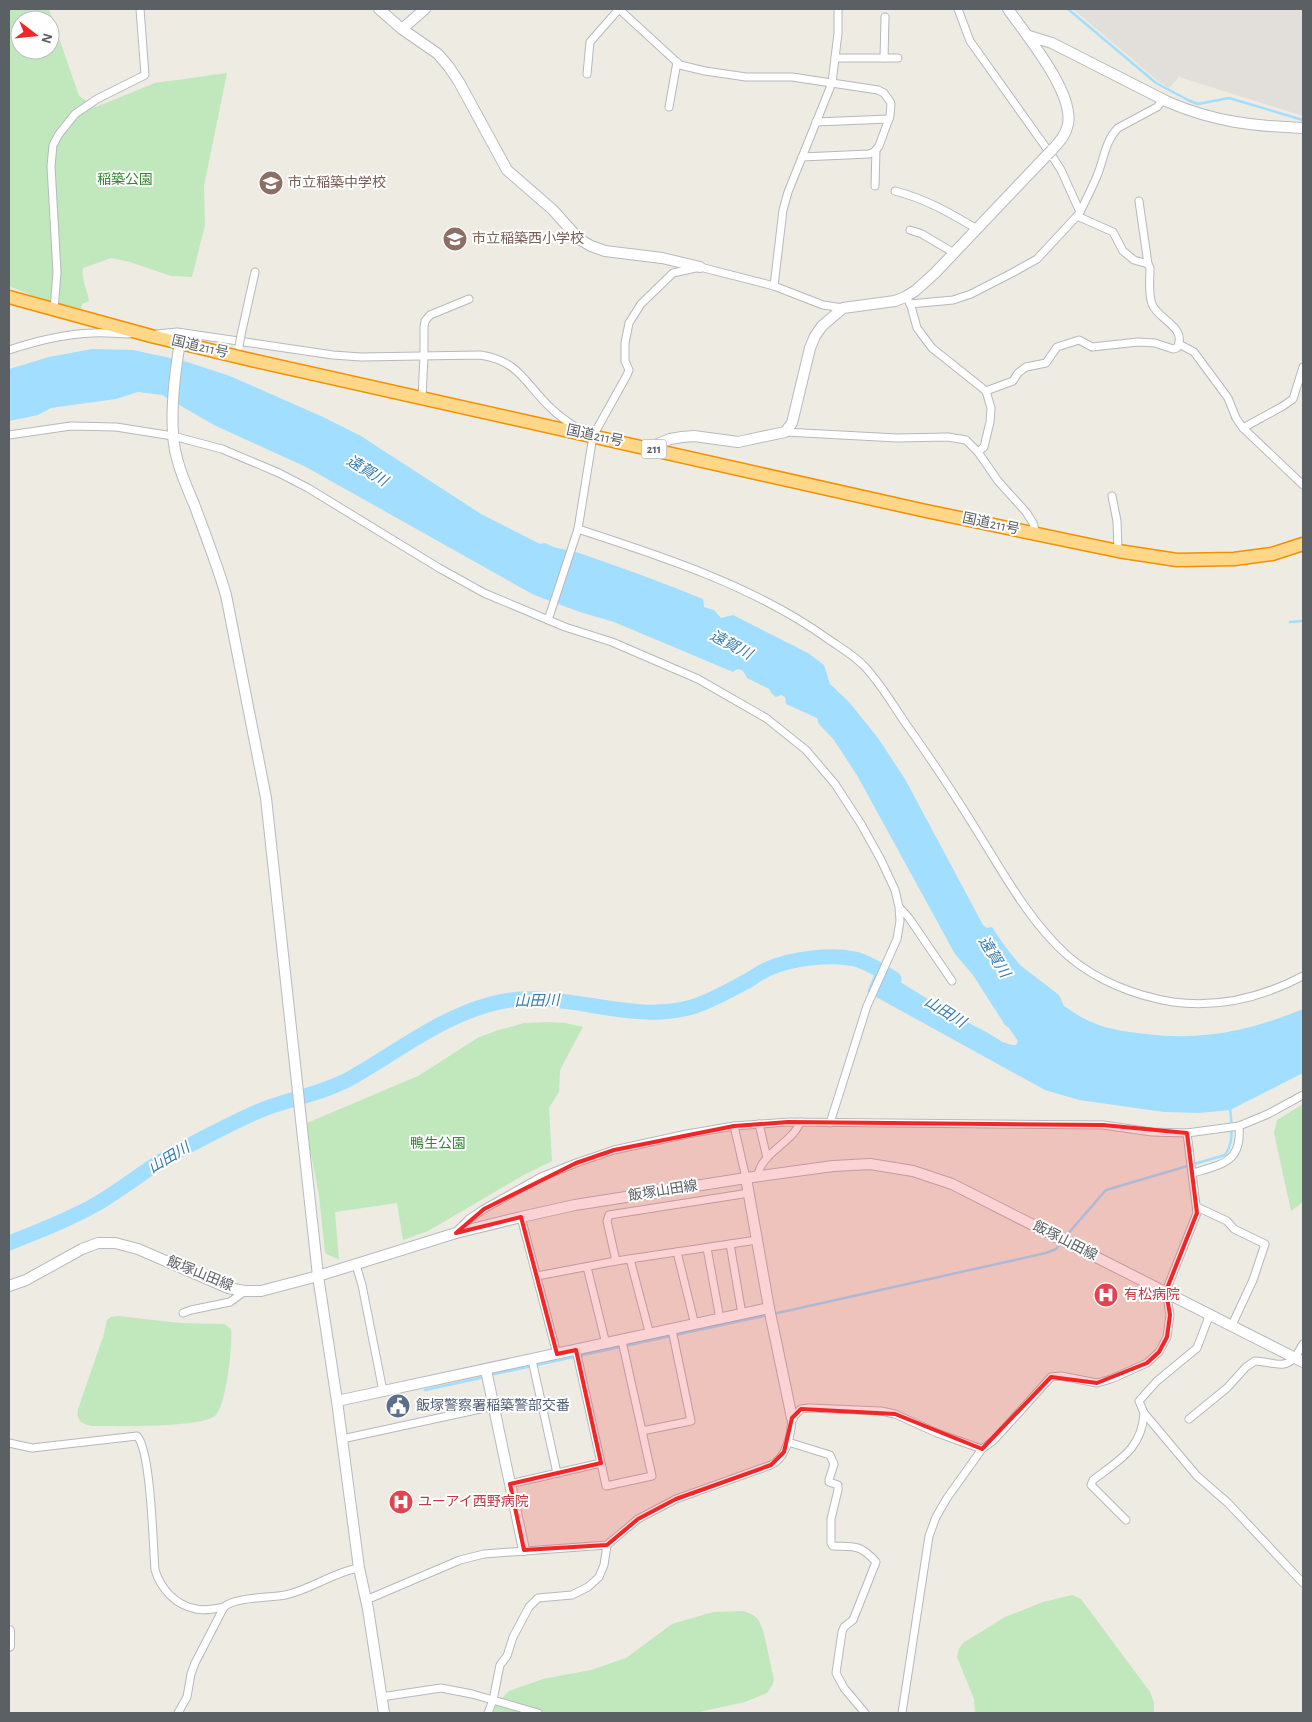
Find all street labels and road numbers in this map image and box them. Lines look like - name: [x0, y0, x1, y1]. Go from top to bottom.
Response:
- street label: 国道211号: [170, 333, 230, 360]
- street label: 国道211号: [565, 422, 625, 449]
- road number: 211: [642, 439, 666, 458]
- street label: 国道211号: [961, 510, 1021, 537]
- street label: 飯塚山田線: [627, 1178, 699, 1203]
- street label: 飯塚山田線: [1031, 1218, 1100, 1263]
- street label: 飯塚山田線: [165, 1253, 235, 1294]

